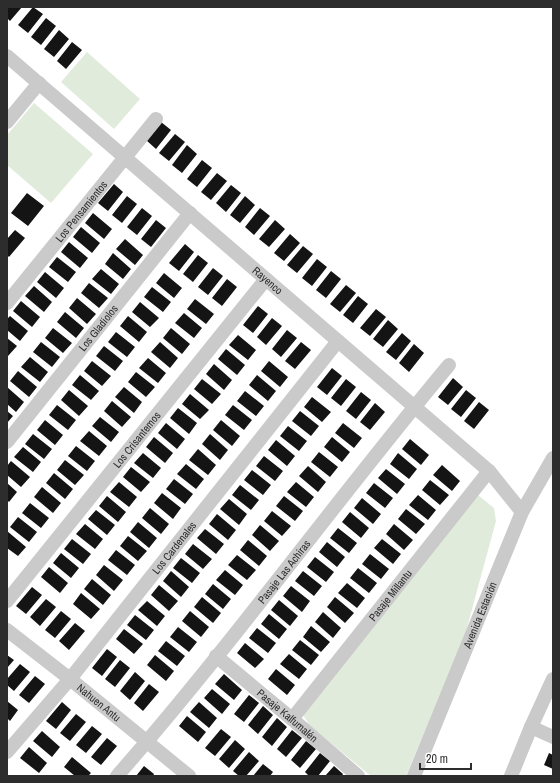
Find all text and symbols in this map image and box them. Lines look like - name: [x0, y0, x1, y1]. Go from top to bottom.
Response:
- street label: Los Pensamientos: [52, 177, 111, 245]
- street label: Rayenco: [250, 264, 286, 297]
- street label: Los Gladiolos: [75, 302, 121, 354]
- street label: Los Crisantemos: [110, 408, 164, 471]
- street label: Los Cardenales: [149, 518, 200, 577]
- street label: Pasaje Las Achiras: [255, 536, 314, 606]
- street label: Pasaje Millantu: [366, 567, 415, 624]
- street label: Avenida Estación: [460, 580, 500, 651]
- street label: Nahuen Antu: [74, 681, 124, 724]
- street label: Pasaje Kalfumalén: [254, 686, 321, 745]
- scale bar: [420, 745, 471, 771]
- text: 20 m: [426, 751, 448, 767]

